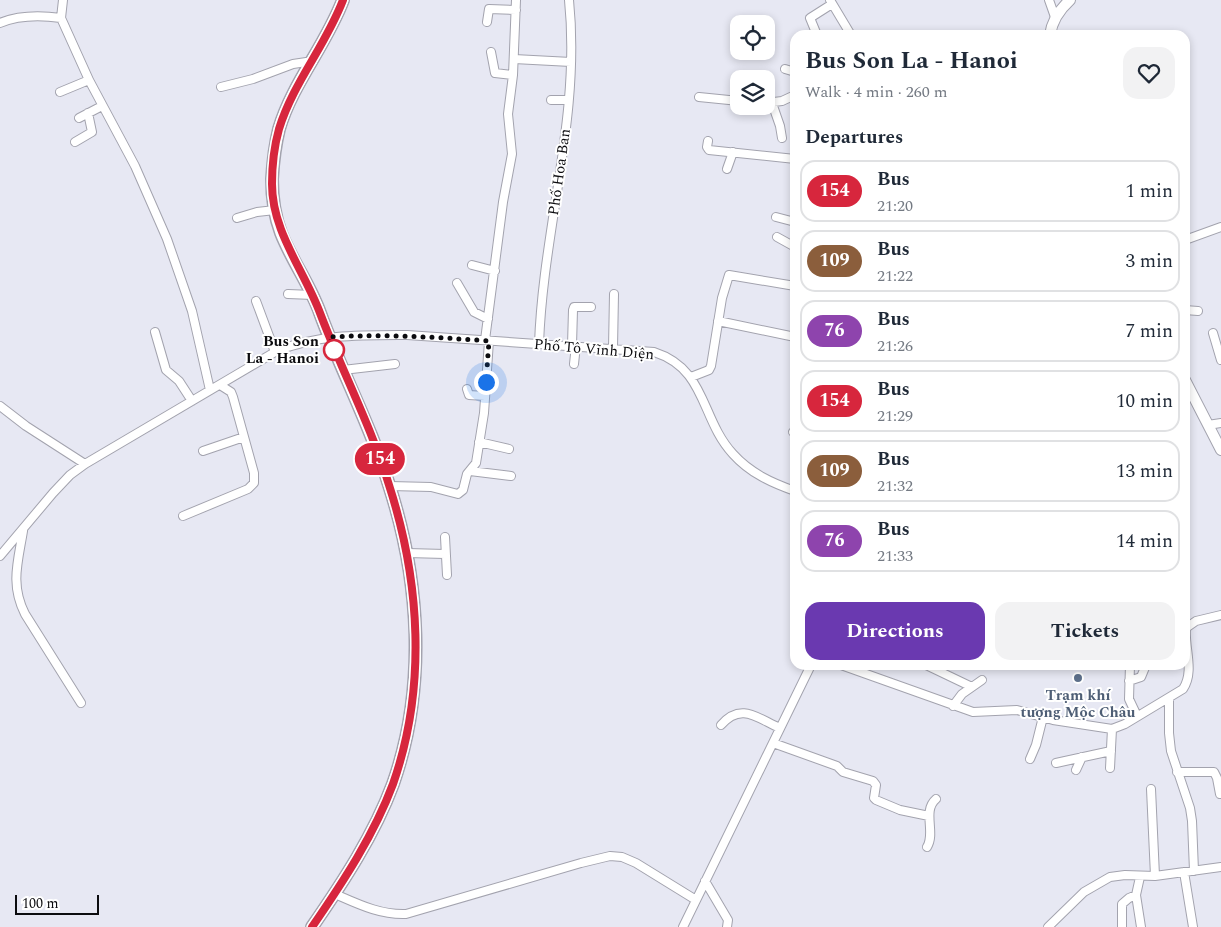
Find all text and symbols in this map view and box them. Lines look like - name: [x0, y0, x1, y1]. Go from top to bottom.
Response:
- map controls: [730, 15, 775, 115]
- button: locate: [730, 15, 775, 60]
- text: Bus Son La - Hanoi: [805, 43, 1018, 79]
- button: heart: [1123, 47, 1175, 99]
- button: layers: [730, 70, 775, 115]
- text: Walk · 4 min · 260 m: [805, 80, 948, 104]
- text: Departures: [805, 123, 903, 152]
- street label: Phố Hoa Ban: [542, 127, 577, 217]
- text: Bus: [877, 165, 910, 194]
- text: 154: [819, 177, 850, 204]
- text: 1 min: [1125, 177, 1173, 206]
- text: 21:20: [877, 194, 913, 218]
- text: Bus: [877, 235, 910, 264]
- text: 109: [819, 247, 850, 274]
- text: 3 min: [1125, 247, 1173, 276]
- text: 21:22: [877, 264, 913, 288]
- text: Bus: [877, 305, 910, 334]
- text: 76: [824, 317, 845, 344]
- text: 7 min: [1125, 317, 1173, 346]
- place label: Bus Son La - Hanoi: [246, 330, 319, 370]
- street label: Phố Tô Vĩnh Diện: [533, 333, 655, 366]
- text: 21:26: [877, 334, 913, 358]
- marker: Bus Son La - Hanoi: [323, 339, 345, 361]
- your location: [474, 370, 499, 395]
- text: Bus: [877, 375, 910, 404]
- text: 154: [819, 387, 850, 414]
- text: 10 min: [1116, 387, 1173, 416]
- text: 21:29: [877, 404, 913, 428]
- line badge: 154: [351, 443, 409, 475]
- text: 154: [365, 445, 395, 472]
- text: Bus: [877, 445, 910, 474]
- text: 109: [819, 457, 850, 484]
- text: 13 min: [1116, 457, 1173, 486]
- text: 21:32: [877, 474, 913, 498]
- text: Bus: [877, 515, 910, 544]
- text: 76: [824, 527, 845, 554]
- text: 14 min: [1116, 527, 1173, 556]
- text: 21:33: [877, 544, 913, 568]
- button: Directions: [805, 602, 985, 660]
- button: Tickets: [995, 602, 1175, 660]
- marker: Trạm khí tượng Mộc Châu: [1072, 672, 1084, 684]
- place label: Trạm khí tượng Mộc Châu: [1021, 684, 1136, 724]
- scale bar: [15, 892, 99, 915]
- text: 100 m: [22, 893, 59, 914]

